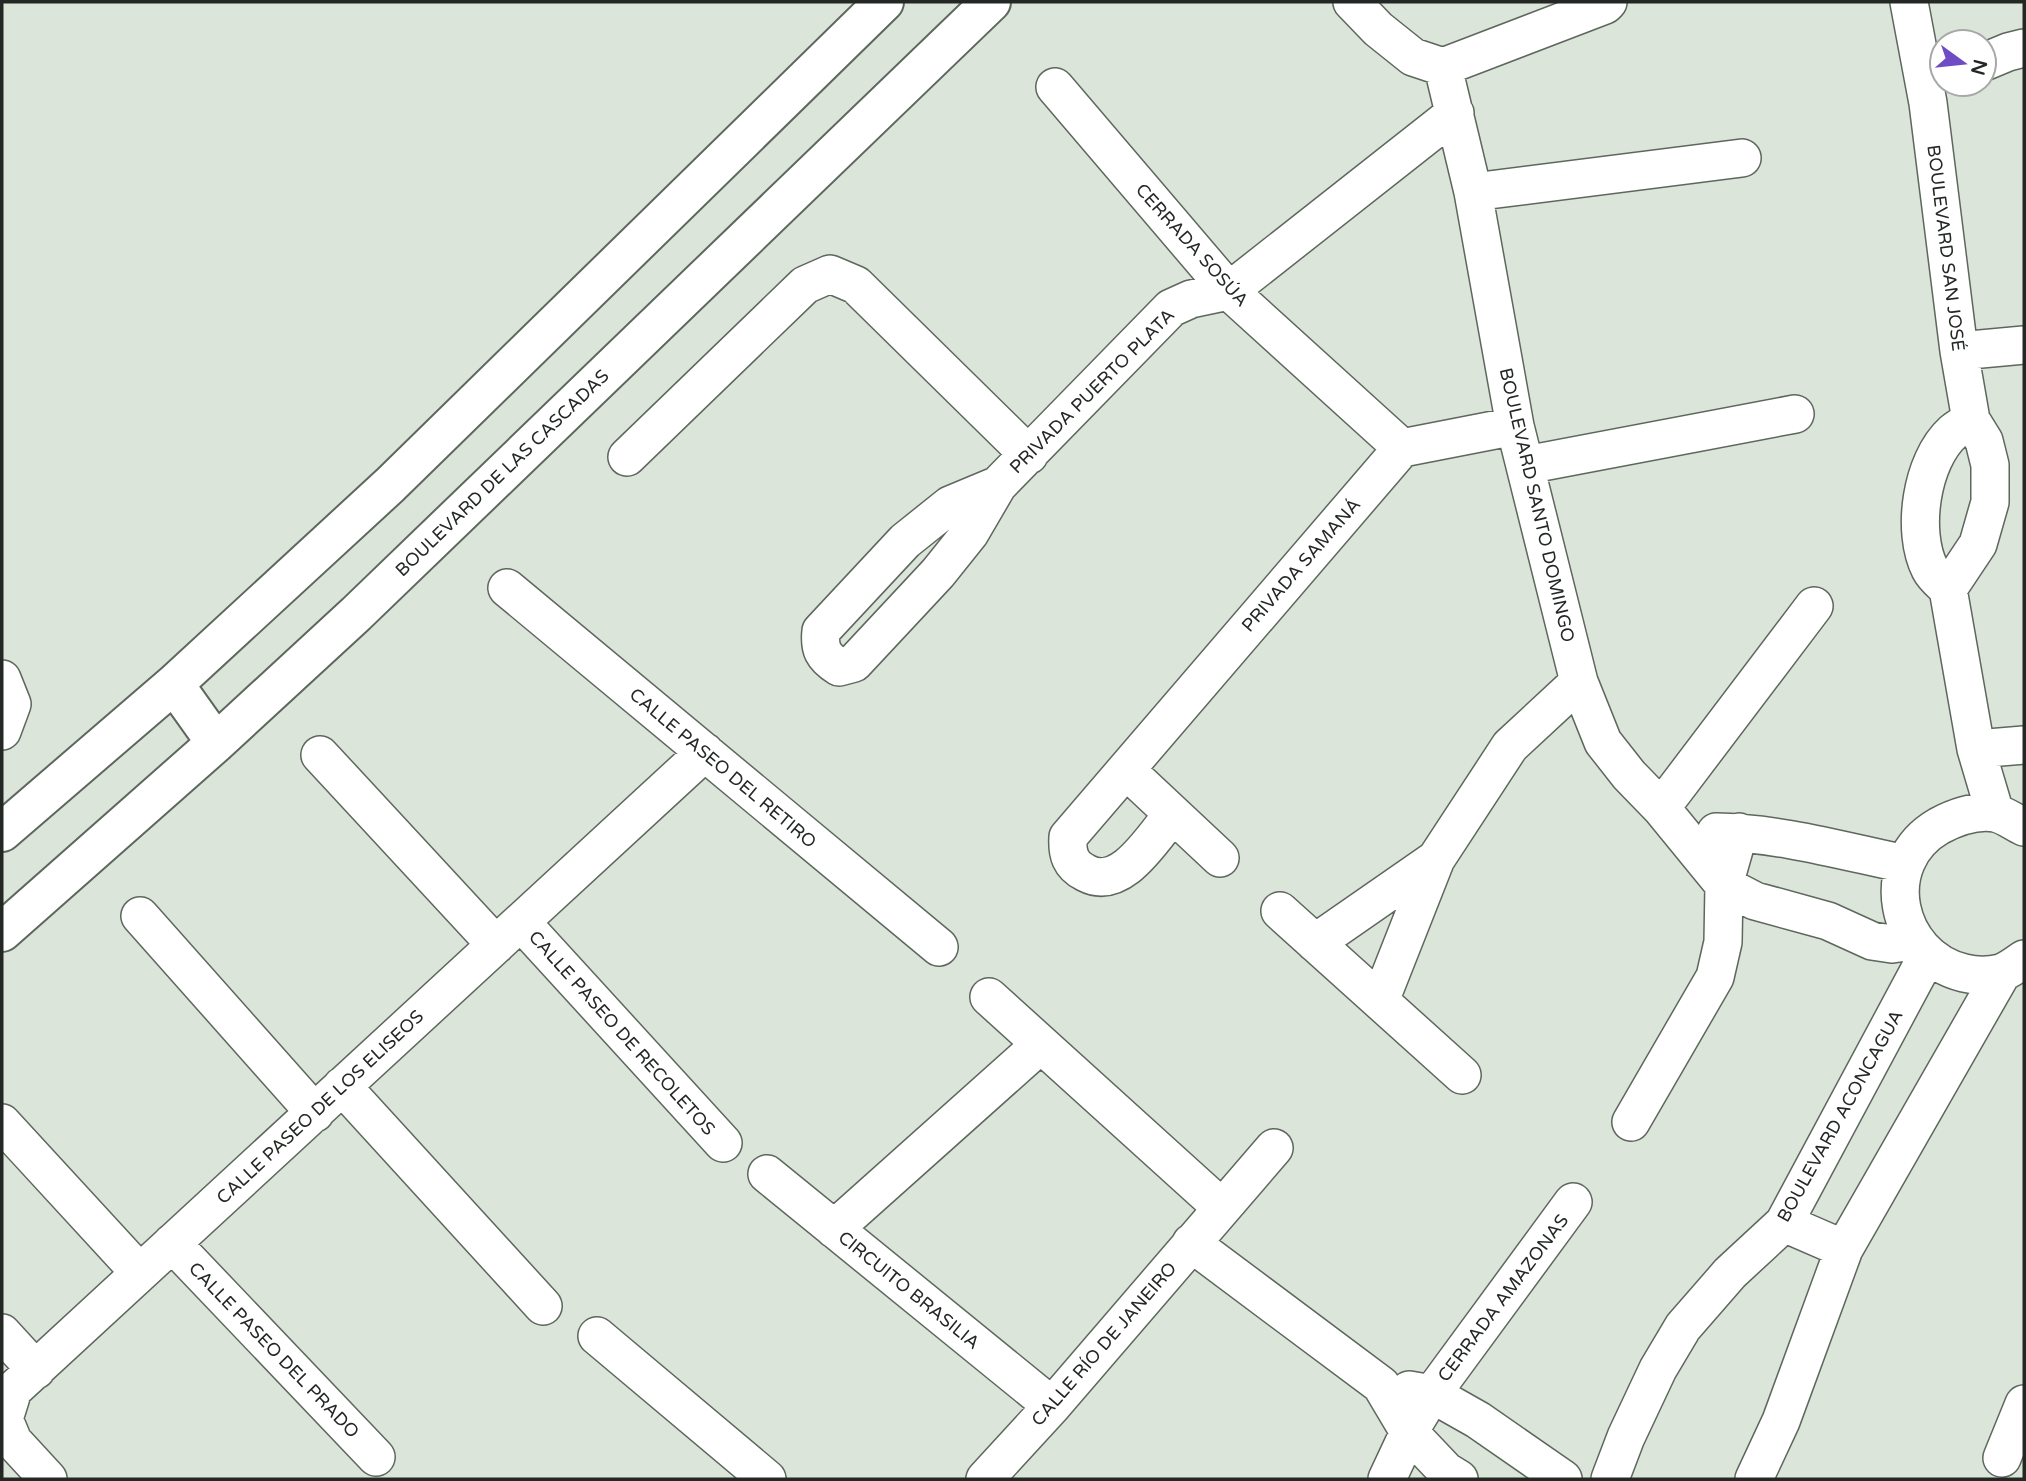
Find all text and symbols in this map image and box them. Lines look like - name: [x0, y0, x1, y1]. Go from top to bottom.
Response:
- north arrow: [1928, 28, 1998, 98]
- text: N: [1966, 57, 1991, 77]
- street label: BOULEVARD SAN JOSÉ: [1922, 143, 1970, 353]
- street label: CERRADA SOSÚA: [1131, 179, 1253, 311]
- street label: PRIVADA PUERTO PLATA: [1005, 304, 1179, 478]
- street label: BOULEVARD DE LAS CASCADAS: [391, 365, 613, 581]
- street label: BOULEVARD SANTO DOMINGO: [1495, 366, 1579, 644]
- street label: PRIVADA SAMANÁ: [1237, 494, 1365, 636]
- street label: CALLE PASEO DEL RETIRO: [625, 683, 821, 853]
- street label: CALLE PASEO DE RECOLETOS: [524, 926, 720, 1140]
- street label: CALLE PASEO DE LOS ELISEOS: [212, 1005, 428, 1209]
- street label: BOULEVARD ACONCAGUA: [1772, 1006, 1908, 1226]
- street label: CERRADA AMAZONAS: [1433, 1210, 1573, 1386]
- street label: CIRCUITO BRASILIA: [834, 1226, 984, 1354]
- street label: CALLE PASEO DEL PRADO: [184, 1258, 364, 1442]
- street label: CALLE RÍO DE JANEIRO: [1027, 1258, 1181, 1430]

